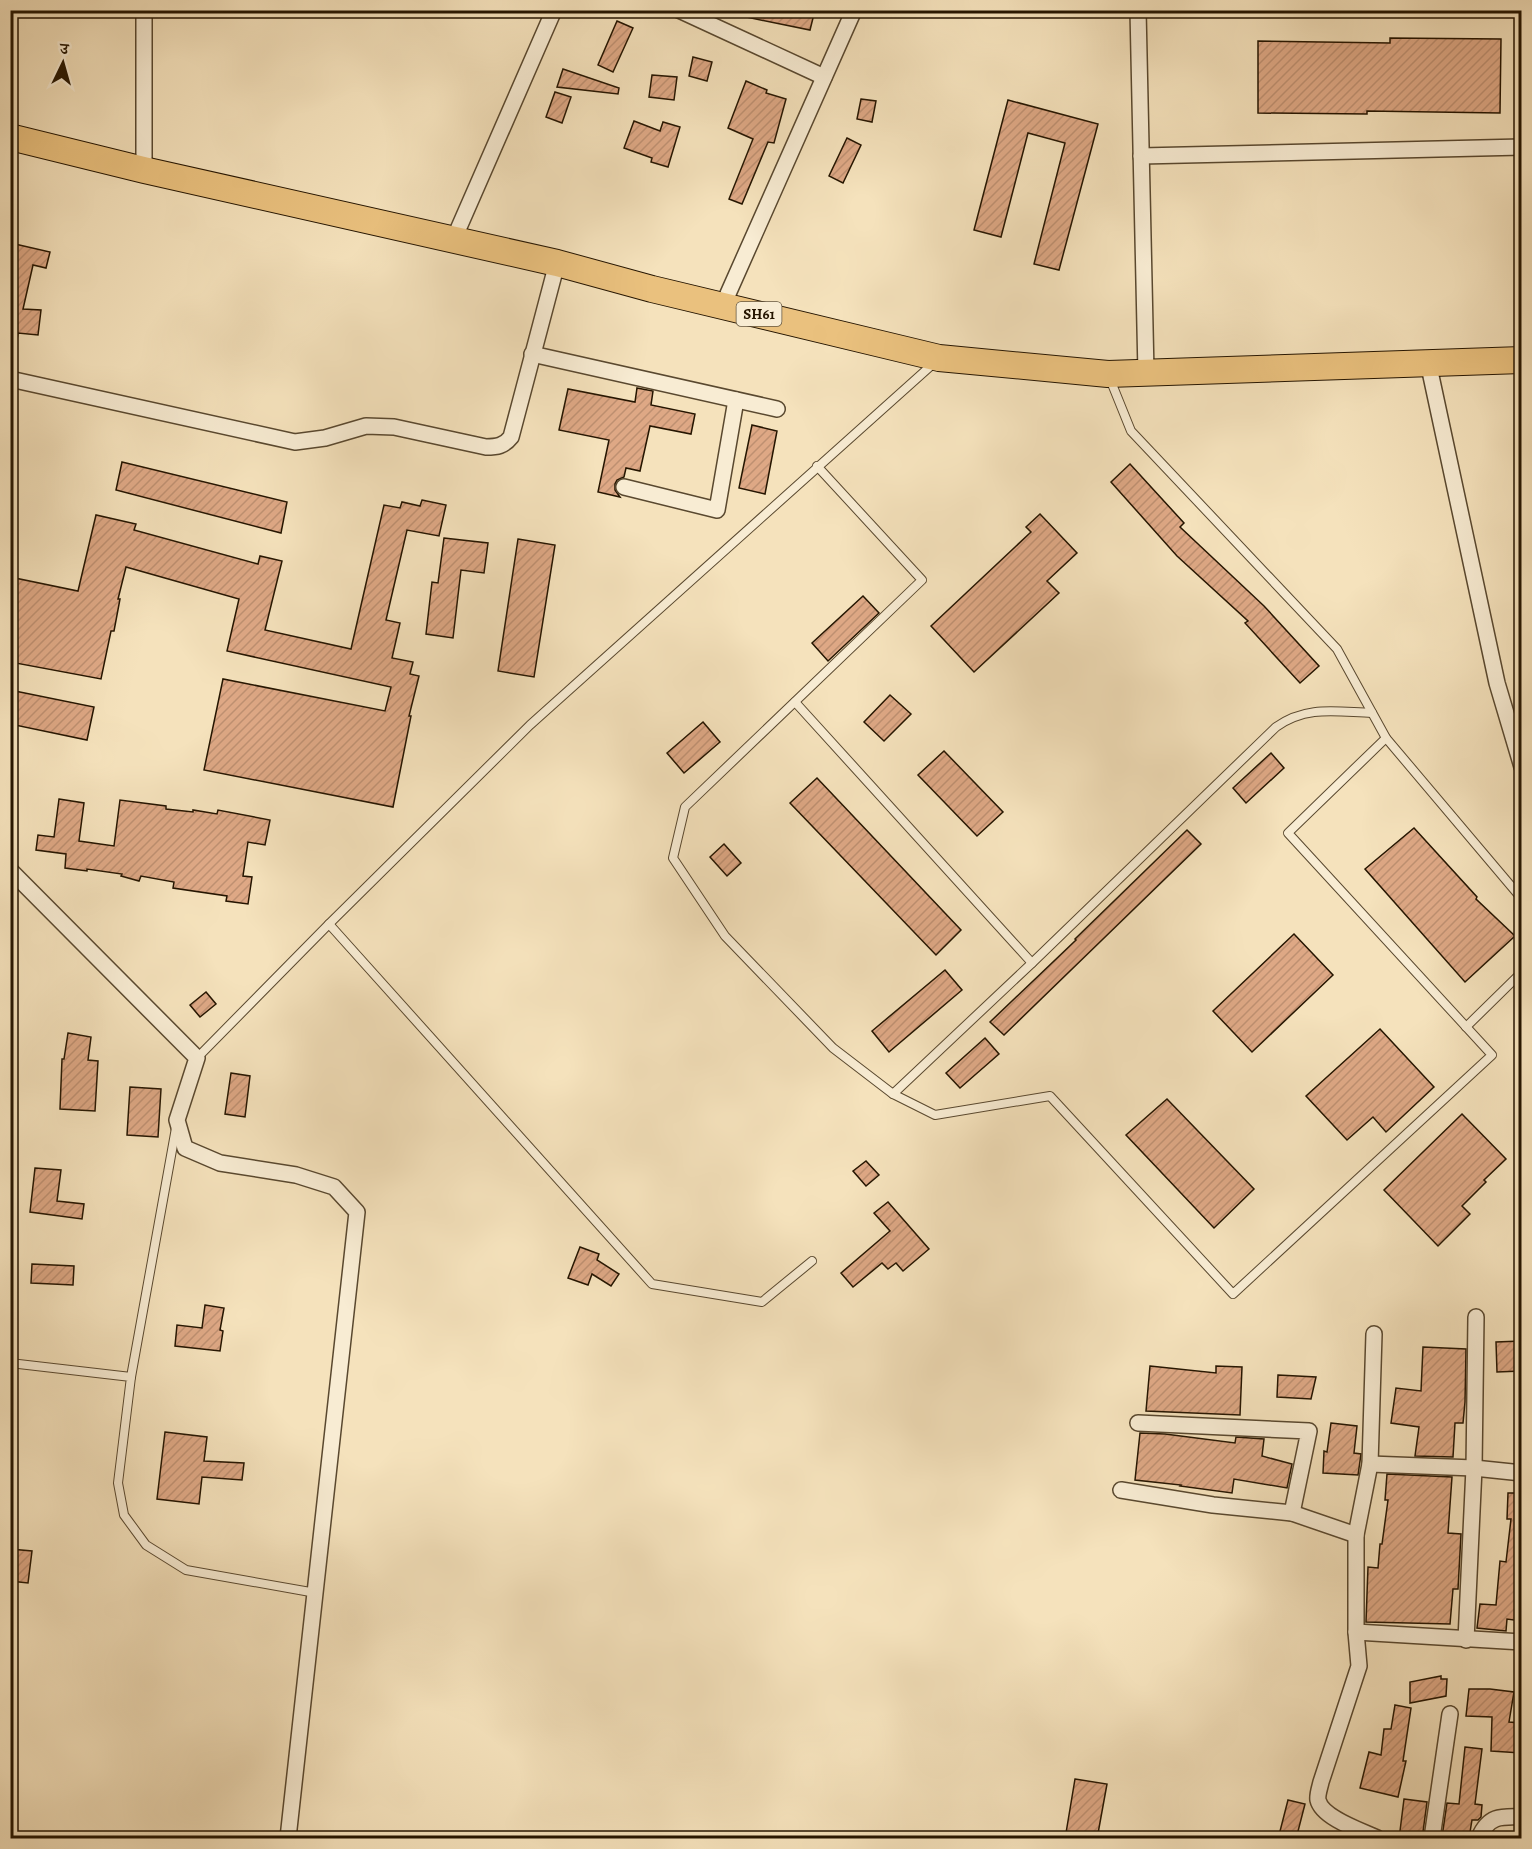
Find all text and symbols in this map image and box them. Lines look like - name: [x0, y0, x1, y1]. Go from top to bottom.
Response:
- north arrow: [33, 33, 93, 93]
- text: उ: [58, 38, 71, 61]
- road number: SH61: [736, 302, 782, 326]

